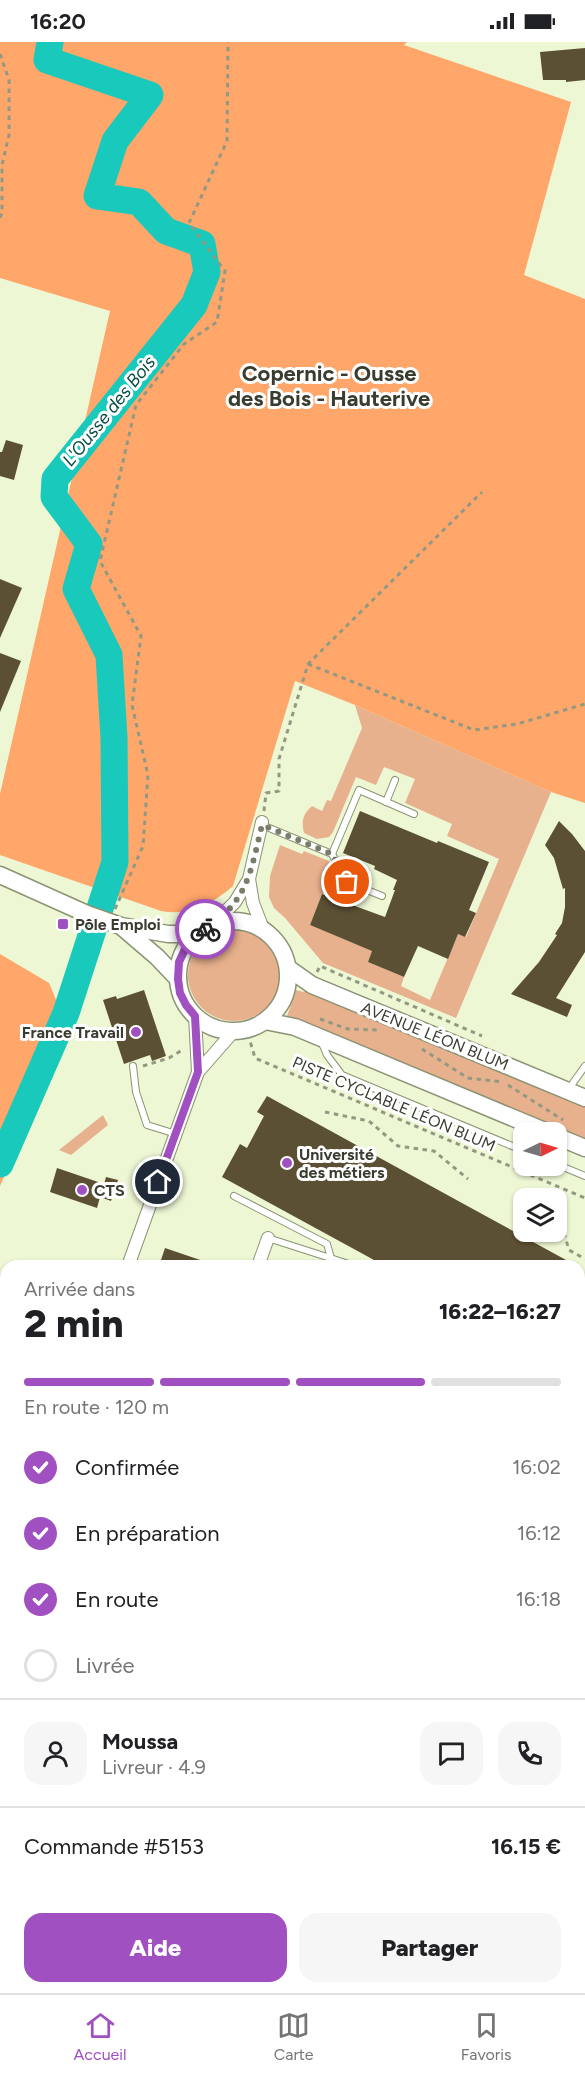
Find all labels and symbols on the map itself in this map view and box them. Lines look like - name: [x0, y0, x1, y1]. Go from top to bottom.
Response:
- water label: L'Ousse des Bois: [58, 351, 161, 471]
- district label: Copernic - Ousse des Bois - Hauterive: [228, 360, 430, 412]
- pin: [321, 856, 372, 907]
- courier: [175, 899, 235, 959]
- place label: Pôle Emploi: [75, 915, 161, 934]
- marker: Pôle Emploi: [56, 917, 70, 931]
- street label: AVENUE LÉON BLUM: [359, 998, 511, 1074]
- place label: France Travail: [22, 1023, 124, 1042]
- marker: France Travail: [129, 1025, 143, 1039]
- street label: PISTE CYCLABLE LÉON BLUM: [290, 1053, 498, 1155]
- north arrow: [513, 1122, 567, 1176]
- place label: Université des métiers: [299, 1145, 385, 1182]
- pin: [132, 1156, 183, 1207]
- marker: Université des métiers: [280, 1156, 294, 1170]
- place label: CTS: [94, 1181, 125, 1200]
- marker: CTS: [75, 1183, 89, 1197]

